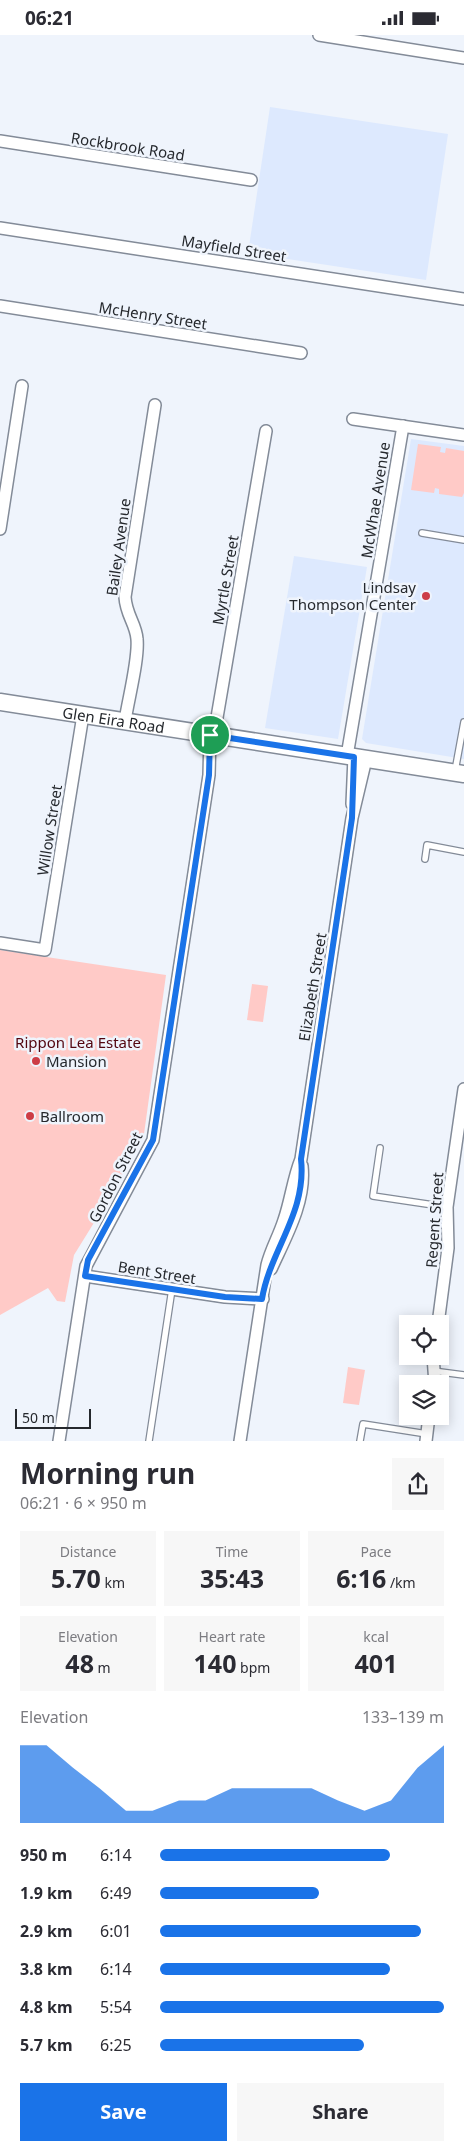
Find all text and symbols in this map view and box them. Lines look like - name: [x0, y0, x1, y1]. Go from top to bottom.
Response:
- text: 06:21: [25, 5, 74, 31]
- street label: Rockbrook Road: [70, 127, 186, 165]
- street label: Mayfield Street: [180, 230, 289, 266]
- street label: McHenry Street: [97, 297, 209, 334]
- street label: McWhae Avenue: [356, 440, 394, 560]
- street label: Bailey Avenue: [101, 497, 135, 597]
- street label: Myrtle Street: [207, 533, 243, 627]
- place label: Lindsay Thompson Center: [289, 577, 416, 614]
- marker: Lindsay Thompson Center: [420, 590, 432, 602]
- street label: Glen Eira Road: [61, 702, 166, 737]
- pin: [189, 714, 231, 756]
- icon: arrive: [196, 721, 224, 749]
- street label: Willow Street: [32, 782, 66, 877]
- street label: Elizabeth Street: [294, 931, 331, 1043]
- park label: Rippon Lea Estate: [15, 1032, 141, 1052]
- place label: Mansion: [46, 1051, 107, 1071]
- marker: Mansion: [30, 1055, 42, 1067]
- place label: Ballroom: [40, 1106, 104, 1126]
- marker: Ballroom: [24, 1110, 36, 1122]
- street label: Gordon Street: [84, 1128, 147, 1226]
- street label: Regent Street: [421, 1171, 447, 1269]
- street label: Bent Street: [117, 1256, 198, 1288]
- map controls: [399, 1315, 449, 1425]
- button: locate: [399, 1315, 449, 1365]
- button: layers: [399, 1375, 449, 1425]
- scale bar: [15, 1406, 91, 1429]
- text: 50 m: [22, 1408, 55, 1427]
- text: Morning run: [20, 1454, 195, 1492]
- button: share: [392, 1458, 444, 1510]
- text: 06:21 · 6 × 950 m: [20, 1492, 147, 1514]
- text: Distance: [60, 1542, 116, 1561]
- text: Time: [216, 1542, 248, 1561]
- text: Pace: [361, 1542, 391, 1561]
- text: 5.70: [51, 1561, 101, 1595]
- text: 35:43: [200, 1561, 264, 1595]
- text: 6:16: [336, 1561, 386, 1595]
- text: km: [101, 1573, 125, 1592]
- text: /km: [386, 1573, 416, 1592]
- text: Elevation: [58, 1627, 118, 1646]
- text: Heart rate: [199, 1627, 265, 1646]
- text: kcal: [363, 1627, 389, 1646]
- text: 48: [65, 1646, 94, 1680]
- text: 140: [194, 1646, 236, 1680]
- text: 401: [355, 1646, 397, 1680]
- text: m: [94, 1658, 111, 1677]
- text: bpm: [236, 1658, 270, 1677]
- text: Elevation: [20, 1706, 88, 1728]
- text: 133–139 m: [362, 1706, 444, 1728]
- text: 950 m: [20, 1844, 67, 1866]
- text: 6:14: [100, 1844, 132, 1866]
- text: 1.9 km: [20, 1882, 72, 1904]
- text: 6:49: [100, 1882, 132, 1904]
- text: 2.9 km: [20, 1920, 72, 1942]
- text: 6:01: [100, 1920, 132, 1942]
- text: 3.8 km: [20, 1958, 72, 1980]
- text: 6:14: [100, 1958, 132, 1980]
- text: 4.8 km: [20, 1996, 72, 2018]
- text: 5:54: [100, 1996, 132, 2018]
- text: 5.7 km: [20, 2034, 72, 2056]
- text: 6:25: [100, 2034, 132, 2056]
- button: Save: [20, 2083, 227, 2141]
- button: Share: [237, 2083, 444, 2141]

